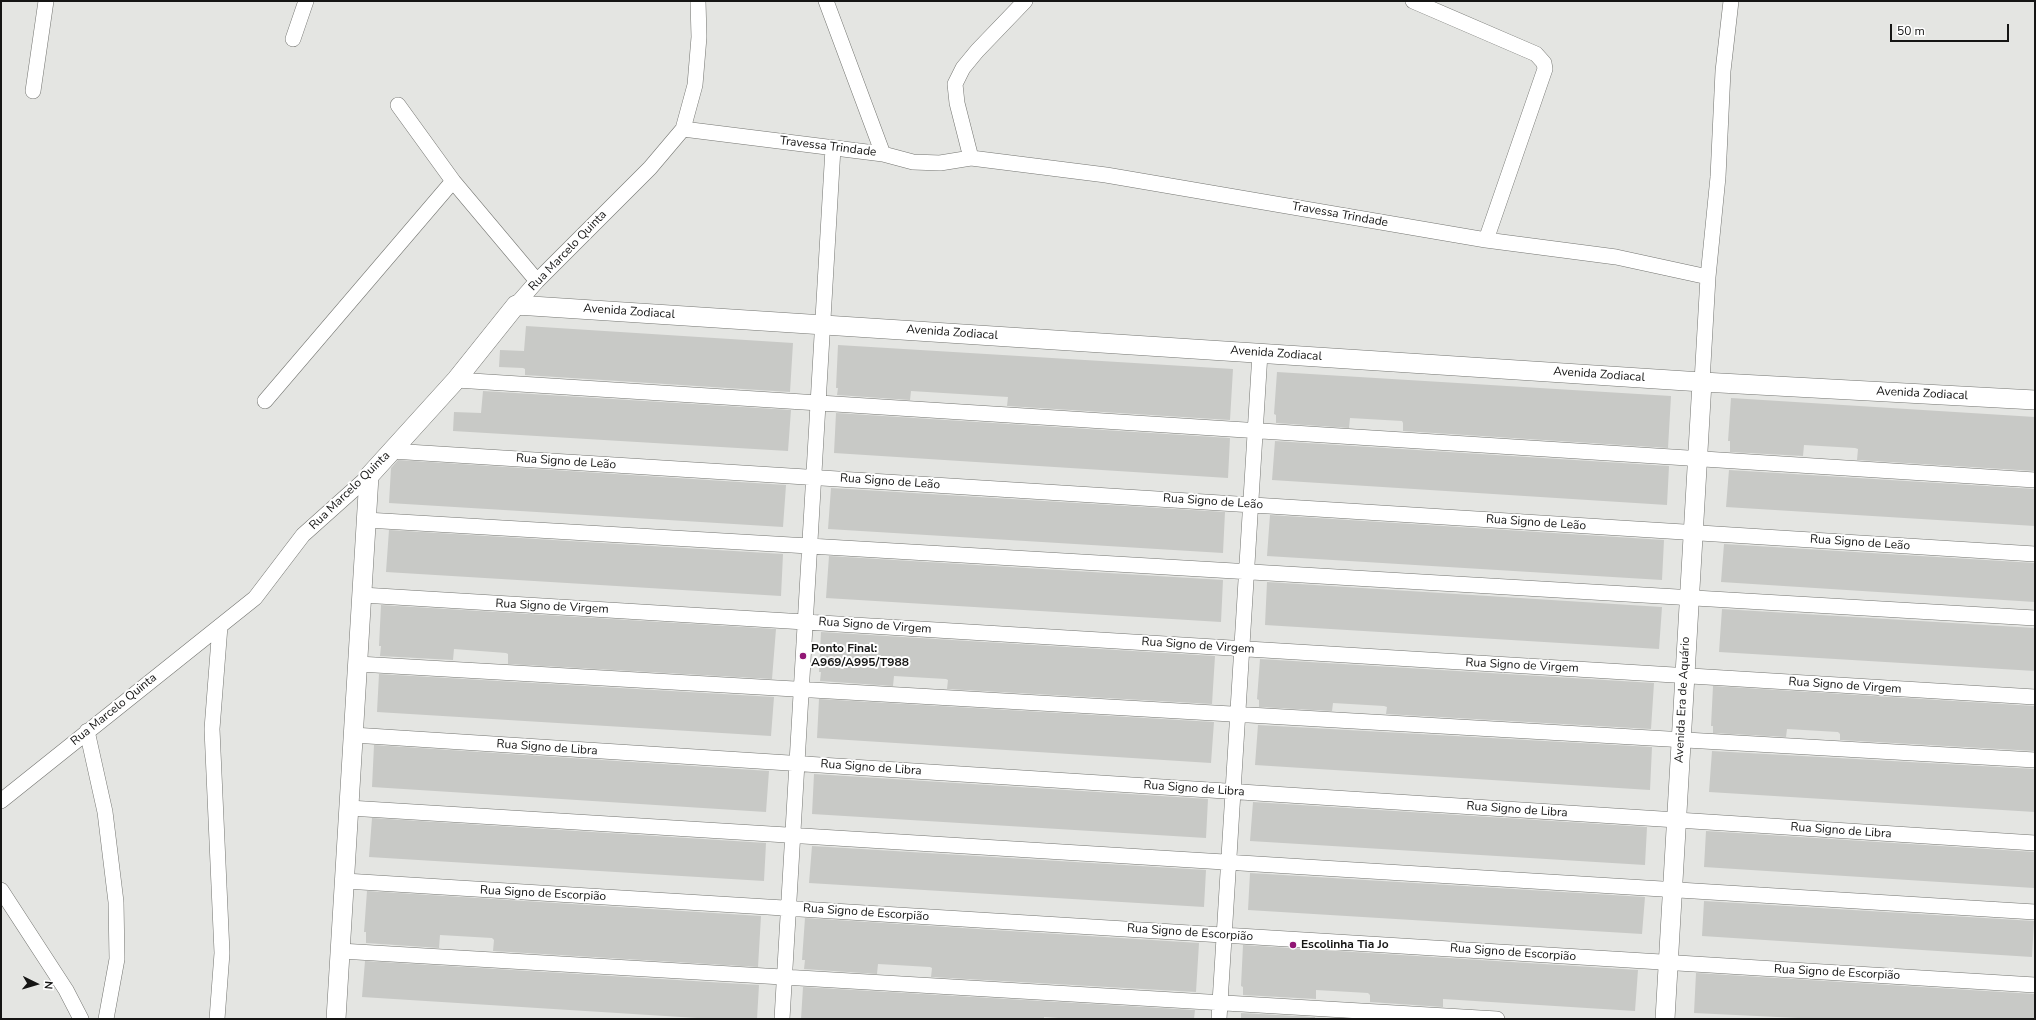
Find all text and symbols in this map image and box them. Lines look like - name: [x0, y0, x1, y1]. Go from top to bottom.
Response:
- scale bar: [1892, 16, 2011, 42]
- text: 50 m: [1897, 23, 1925, 39]
- street label: Travessa Trindade: [779, 134, 877, 160]
- street label: Travessa Trindade: [1291, 199, 1389, 231]
- street label: Rua Marcelo Quinta: [526, 208, 610, 294]
- street label: Avenida Zodiacal: [583, 302, 675, 322]
- street label: Avenida Zodiacal: [906, 323, 998, 343]
- street label: Avenida Zodiacal: [1230, 344, 1322, 364]
- street label: Avenida Zodiacal: [1553, 365, 1645, 385]
- street label: Avenida Zodiacal: [1876, 384, 1968, 404]
- street label: Rua Marcelo Quinta: [307, 449, 393, 533]
- street label: Rua Signo de Leão: [515, 451, 617, 473]
- street label: Rua Signo de Leão: [839, 471, 941, 493]
- street label: Rua Signo de Leão: [1162, 491, 1264, 513]
- street label: Rua Signo de Leão: [1485, 512, 1587, 534]
- street label: Rua Signo de Leão: [1809, 532, 1911, 554]
- street label: Rua Signo de Virgem: [495, 597, 609, 617]
- street label: Rua Signo de Virgem: [818, 615, 932, 637]
- street label: Rua Signo de Virgem: [1141, 635, 1255, 657]
- street label: Avenida Era de Aquário: [1672, 636, 1694, 764]
- place label: Ponto Final: A969/A995/T988: [811, 642, 909, 670]
- marker: Ponto Final: A969/A995/T988: [798, 651, 808, 661]
- street label: Rua Signo de Virgem: [1465, 656, 1579, 676]
- street label: Rua Marcelo Quinta: [68, 671, 160, 749]
- street label: Rua Signo de Virgem: [1788, 675, 1902, 697]
- street label: Rua Signo de Libra: [496, 737, 598, 759]
- street label: Rua Signo de Libra: [820, 757, 922, 779]
- street label: Rua Signo de Libra: [1143, 778, 1245, 800]
- street label: Rua Signo de Libra: [1466, 799, 1568, 821]
- street label: Rua Signo de Libra: [1790, 820, 1892, 842]
- street label: Rua Signo de Escorpião: [480, 884, 606, 904]
- street label: Rua Signo de Escorpião: [802, 901, 930, 925]
- street label: Rua Signo de Escorpião: [1126, 921, 1254, 945]
- place label: Escolinha Tia Jo: [1301, 938, 1389, 952]
- marker: Escolinha Tia Jo: [1288, 940, 1298, 950]
- street label: Rua Signo de Escorpião: [1449, 941, 1577, 965]
- street label: Rua Signo de Escorpião: [1774, 963, 1900, 983]
- north arrow: [16, 964, 56, 1004]
- text: N: [41, 980, 56, 990]

